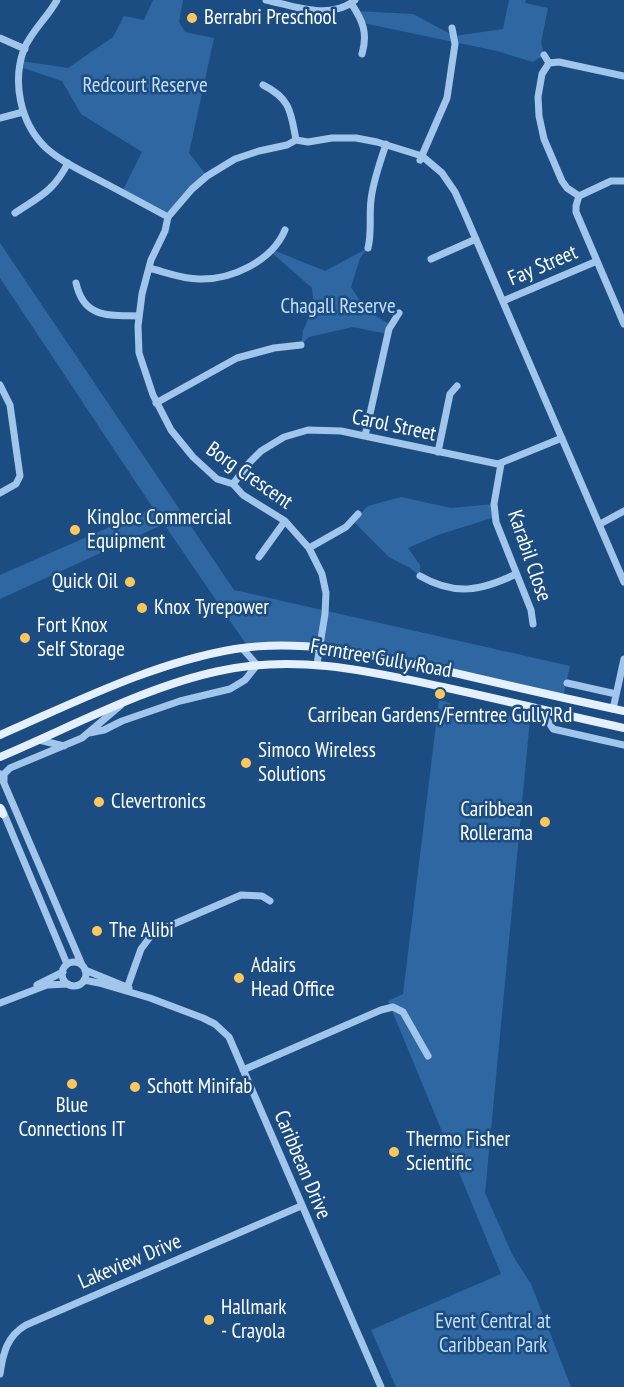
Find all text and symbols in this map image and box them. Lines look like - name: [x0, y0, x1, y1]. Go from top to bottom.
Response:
- place label: Berrabri Preschool: [204, 5, 337, 31]
- marker: Berrabri Preschool: [185, 11, 199, 25]
- park label: Redcourt Reserve: [82, 73, 208, 99]
- street label: Fay Street: [505, 240, 581, 292]
- park label: Chagall Reserve: [280, 294, 396, 320]
- street label: Carol Street: [350, 405, 438, 447]
- street label: Borg Crescent: [201, 437, 297, 515]
- place label: Kingloc Commercial Equipment: [87, 505, 231, 555]
- street label: Karabil Close: [502, 507, 556, 605]
- marker: Kingloc Commercial Equipment: [68, 523, 82, 537]
- place label: Quick Oil: [52, 569, 118, 595]
- marker: Quick Oil: [123, 575, 137, 589]
- place label: Knox Tyrepower: [154, 595, 269, 621]
- marker: Knox Tyrepower: [135, 601, 149, 615]
- place label: Fort Knox Self Storage: [37, 613, 125, 663]
- marker: Fort Knox Self Storage: [18, 631, 32, 645]
- street label: Ferntree Gully Road: [308, 634, 454, 684]
- marker: Carribean Gardens/Ferntree Gully Rd: [433, 687, 447, 701]
- place label: Carribean Gardens/Ferntree Gully Rd: [308, 703, 572, 729]
- place label: Simoco Wireless Solutions: [258, 738, 376, 788]
- marker: Simoco Wireless Solutions: [239, 756, 253, 770]
- place label: Clevertronics: [111, 789, 206, 815]
- marker: Clevertronics: [92, 795, 106, 809]
- place label: Caribbean Rollerama: [460, 797, 533, 847]
- marker: Caribbean Rollerama: [538, 815, 552, 829]
- place label: The Alibi: [109, 918, 174, 944]
- marker: The Alibi: [90, 924, 104, 938]
- place label: Adairs Head Office: [251, 953, 335, 1003]
- marker: Adairs Head Office: [232, 971, 246, 985]
- place label: Schott Minifab: [147, 1074, 252, 1100]
- marker: Blue Connections IT: [65, 1077, 79, 1091]
- marker: Schott Minifab: [128, 1080, 142, 1094]
- place label: Blue Connections IT: [19, 1093, 125, 1143]
- street label: Caribbean Drive: [268, 1107, 336, 1223]
- place label: Thermo Fisher Scientific: [406, 1127, 510, 1177]
- marker: Thermo Fisher Scientific: [387, 1145, 401, 1159]
- street label: Lakeview Drive: [75, 1229, 185, 1295]
- place label: Hallmark - Crayola: [221, 1295, 286, 1345]
- park label: Event Central at Caribbean Park: [435, 1309, 551, 1359]
- marker: Hallmark - Crayola: [202, 1313, 216, 1327]

